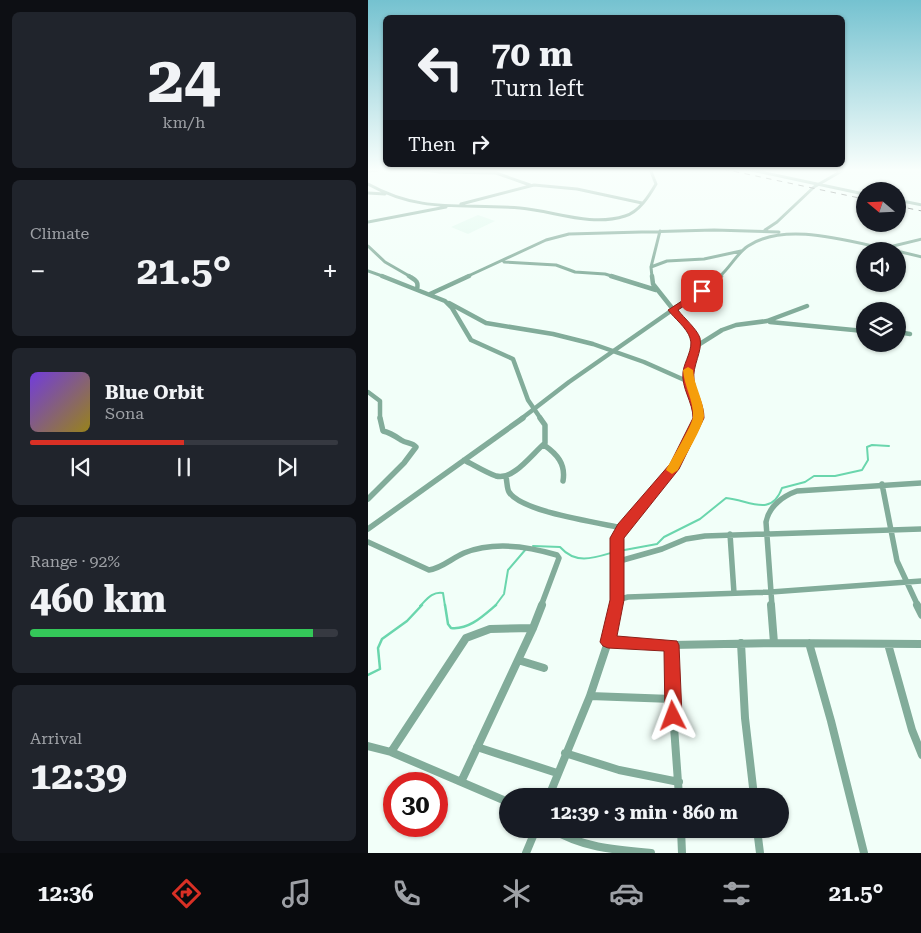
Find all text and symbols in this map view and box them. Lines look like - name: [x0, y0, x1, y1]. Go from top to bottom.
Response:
- text: 70 m: [491, 34, 573, 75]
- icon: left: [408, 35, 473, 100]
- text: 24: [148, 42, 220, 118]
- text: Turn left: [491, 76, 584, 101]
- text: km/h: [163, 113, 205, 132]
- icon: right: [466, 130, 494, 158]
- text: Then: [408, 133, 456, 156]
- north arrow: [856, 182, 906, 232]
- map controls: [856, 182, 906, 352]
- text: Climate: [30, 224, 89, 243]
- button: sound: [856, 242, 906, 292]
- text: 21.5°: [137, 249, 231, 293]
- text: −: [30, 255, 46, 288]
- text: +: [322, 255, 338, 288]
- pin: [681, 270, 723, 312]
- icon: arrive: [688, 277, 716, 305]
- button: layers: [856, 302, 906, 352]
- text: Blue Orbit: [105, 381, 204, 404]
- text: Sona: [105, 404, 144, 423]
- icon: previous: [67, 453, 95, 481]
- icon: pause: [170, 453, 198, 481]
- icon: next: [273, 453, 301, 481]
- text: Range · 92%: [30, 552, 120, 571]
- text: 460 km: [30, 577, 166, 621]
- position arrow: [646, 689, 698, 741]
- text: Arrival: [30, 729, 82, 748]
- text: 12:39: [30, 754, 127, 798]
- speed limit sign: 30: [383, 772, 448, 837]
- text: 12:39 · 3 min · 860 m: [550, 801, 738, 824]
- icon: directions: [169, 876, 204, 911]
- icon: music: [279, 876, 314, 911]
- icon: phone: [389, 876, 424, 911]
- icon: climate: [499, 876, 534, 911]
- icon: car: [609, 876, 644, 911]
- icon: filters: [719, 876, 754, 911]
- text: 12:36: [38, 881, 94, 906]
- text: 21.5°: [829, 881, 884, 906]

